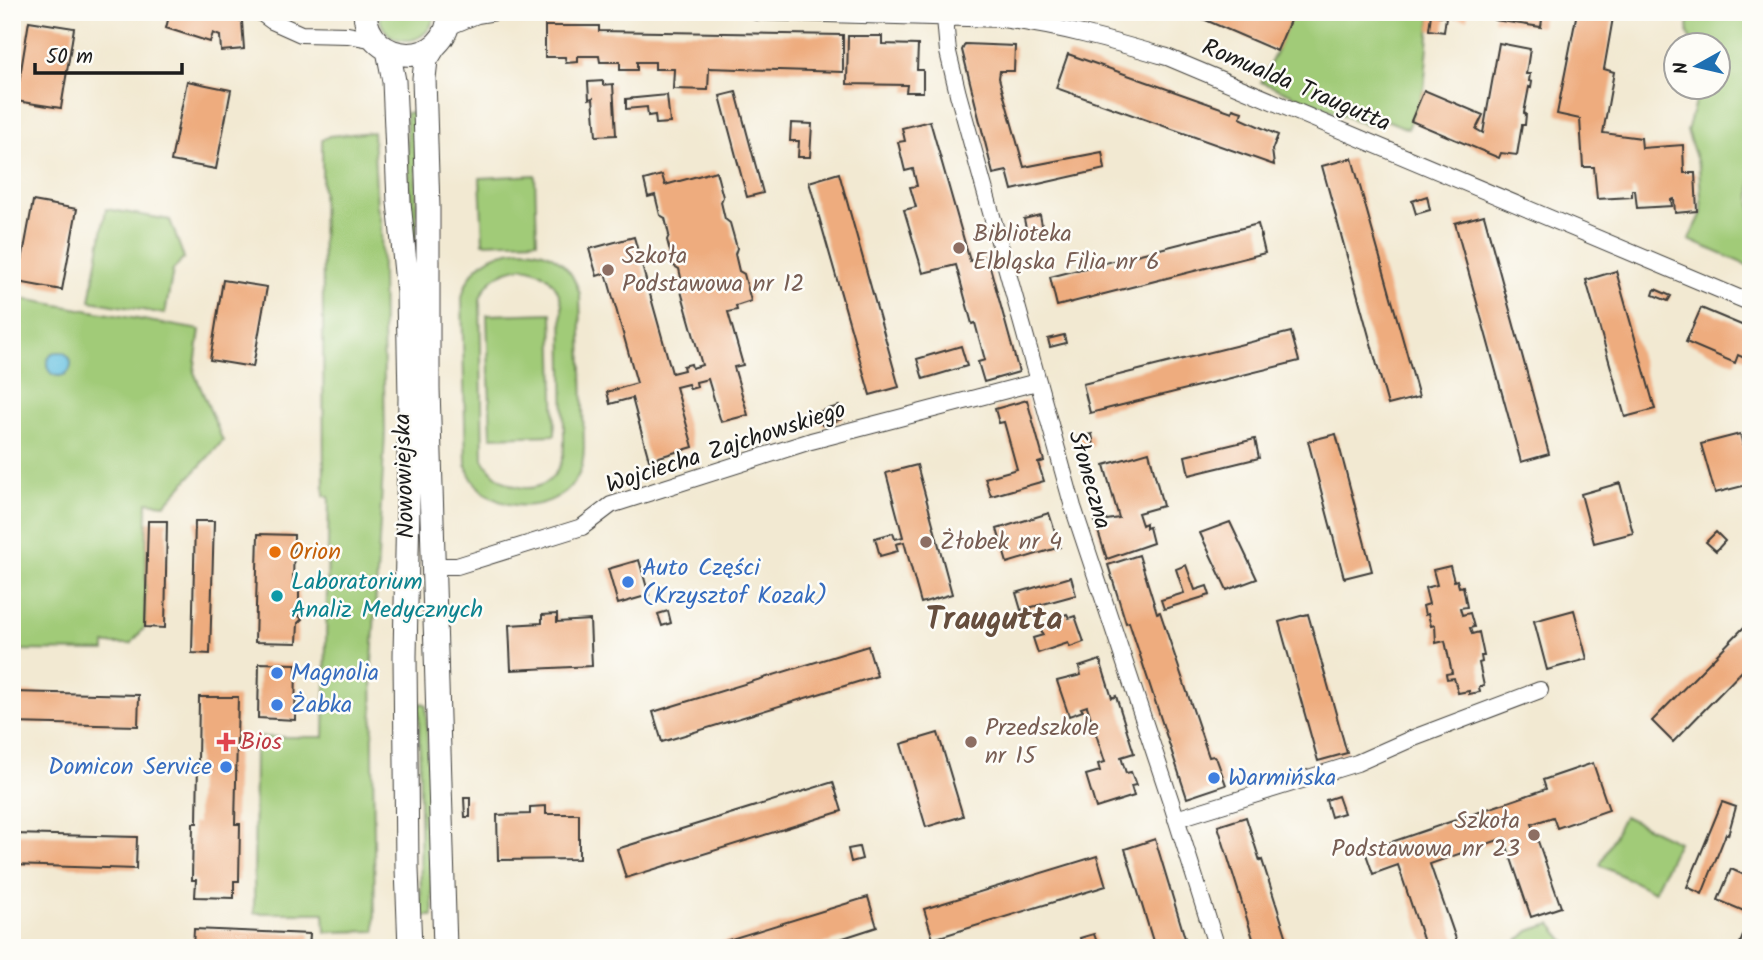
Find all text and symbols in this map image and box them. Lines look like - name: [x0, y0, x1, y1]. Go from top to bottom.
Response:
- street label: Romualda Traugutta: [1195, 29, 1397, 143]
- scale bar: [35, 32, 182, 76]
- north arrow: [1662, 32, 1732, 102]
- text: 50 m: [46, 41, 93, 74]
- text: N: [1666, 60, 1698, 76]
- place label: Biblioteka Elbląska Filia nr 6: [973, 215, 1160, 282]
- place label: Szkoła Podstawowa nr 12: [622, 237, 805, 304]
- marker: Biblioteka Elbląska Filia nr 6: [951, 240, 967, 256]
- marker: Szkoła Podstawowa nr 12: [600, 262, 616, 278]
- street label: Wojciecha Zajchowskiego: [601, 391, 851, 505]
- street label: Nowowiejska: [383, 413, 427, 539]
- street label: Słoneczna: [1056, 426, 1122, 534]
- place label: Żłobek nr 4: [940, 523, 1062, 562]
- place label: Orion: [289, 533, 341, 572]
- marker: Żłobek nr 4: [918, 534, 934, 550]
- marker: Orion: [267, 544, 283, 560]
- place label: Auto Części (Krzysztof Kozak): [642, 549, 827, 616]
- place label: Laboratorium Analiz Medycznych: [291, 563, 483, 630]
- marker: Auto Części (Krzysztof Kozak): [620, 574, 636, 590]
- marker: Laboratorium Analiz Medycznych: [269, 588, 285, 604]
- district label: Traugutta: [926, 595, 1063, 646]
- place label: Magnolia: [291, 654, 379, 693]
- marker: Magnolia: [269, 665, 285, 681]
- place label: Żabka: [291, 686, 352, 725]
- marker: Żabka: [269, 697, 285, 713]
- place label: Przedszkole nr 15: [985, 709, 1099, 776]
- place label: Bios: [240, 723, 282, 762]
- marker: Bios: [218, 734, 234, 750]
- marker: Przedszkole nr 15: [963, 734, 979, 750]
- place label: Domicon Service: [48, 748, 212, 787]
- marker: Domicon Service: [218, 759, 234, 775]
- place label: Warmińska: [1228, 759, 1336, 798]
- marker: Warmińska: [1206, 770, 1222, 786]
- place label: Szkoła Podstawowa nr 23: [1331, 802, 1520, 869]
- marker: Szkoła Podstawowa nr 23: [1526, 827, 1542, 843]

